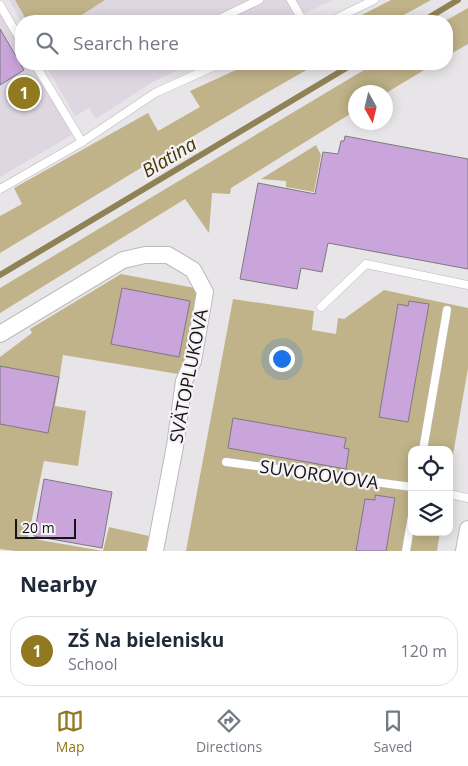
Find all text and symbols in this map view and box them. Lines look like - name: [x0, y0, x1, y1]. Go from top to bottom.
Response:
- search box: [15, 15, 453, 70]
- icon: search: [33, 29, 61, 57]
- text: Search here: [73, 30, 179, 56]
- pin: 1: [8, 74, 40, 112]
- north arrow: [348, 85, 393, 130]
- water label: Blatina: [137, 130, 201, 184]
- street label: SVÄTOPLUKOVA: [163, 306, 213, 445]
- your location: [269, 346, 295, 372]
- map controls: [408, 446, 453, 536]
- button: locate: [408, 446, 453, 491]
- street label: SUVOROVOVA: [258, 454, 381, 494]
- button: layers: [408, 491, 453, 536]
- scale bar: [15, 516, 76, 539]
- text: 20 m: [22, 518, 55, 537]
- text: Nearby: [20, 570, 97, 598]
- text: ZŠ Na bielenisku: [68, 627, 224, 653]
- text: 1: [32, 640, 42, 662]
- text: 120 m: [401, 640, 447, 662]
- text: School: [68, 653, 118, 675]
- tab: Map: [56, 707, 85, 756]
- tab: Directions: [196, 707, 262, 756]
- tab: Saved: [373, 707, 412, 756]

